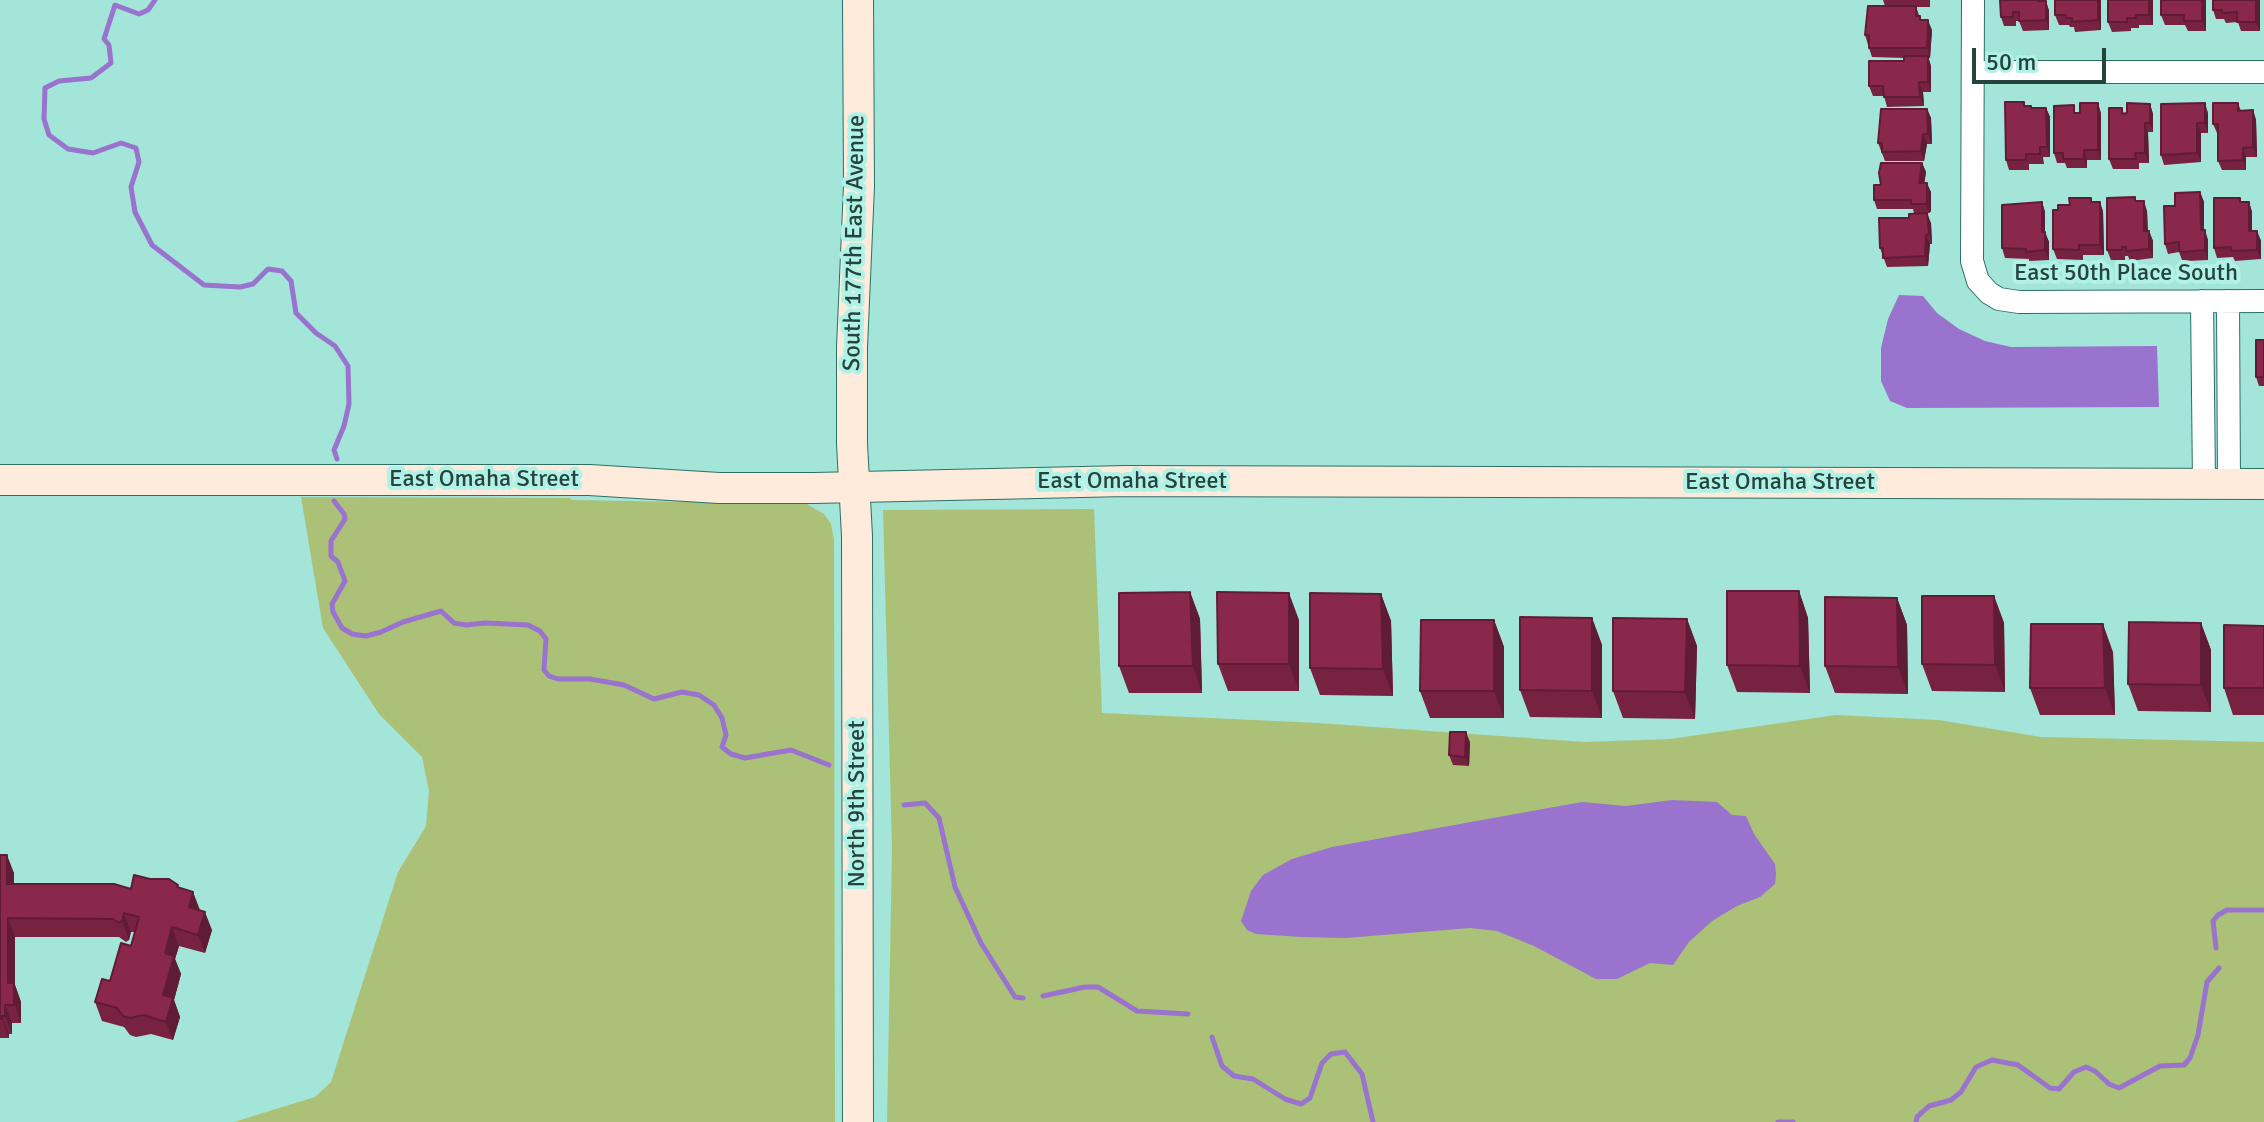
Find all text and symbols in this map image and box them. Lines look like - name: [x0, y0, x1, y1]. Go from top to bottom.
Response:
- scale bar: [1976, 32, 2110, 82]
- text: 50 m: [1986, 47, 2036, 77]
- street label: South 177th East Avenue: [838, 115, 872, 371]
- street label: East 50th Place South: [2014, 260, 2238, 288]
- street label: East Omaha Street: [389, 466, 579, 494]
- street label: East Omaha Street: [1037, 468, 1227, 496]
- street label: East Omaha Street: [1685, 469, 1875, 497]
- street label: North 9th Street: [844, 720, 872, 888]

